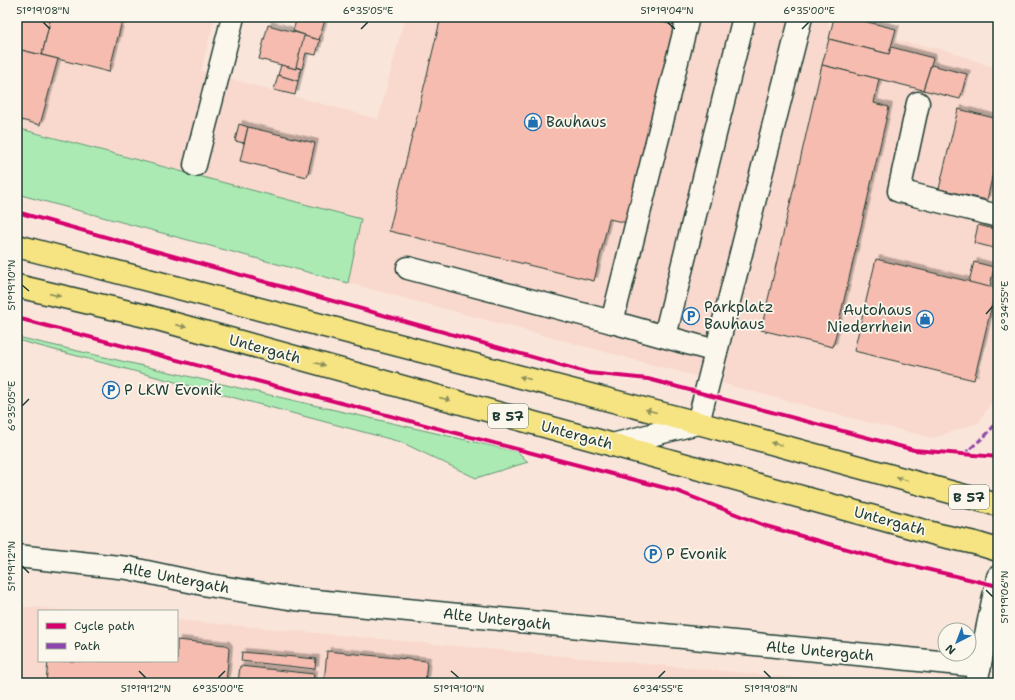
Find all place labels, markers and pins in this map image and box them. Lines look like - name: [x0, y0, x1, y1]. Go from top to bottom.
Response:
- shop icon: Bauhaus: [523, 112, 543, 132]
- place label: Bauhaus: [546, 112, 607, 132]
- place label: Parkplatz Bauhaus: [704, 297, 774, 334]
- place label: Autohaus Niederrhein: [827, 300, 912, 337]
- parking icon: Parkplatz Bauhaus: [681, 306, 701, 326]
- shop icon: Autohaus Niederrhein: [915, 309, 935, 329]
- parking icon: P LKW Evonik: [101, 380, 121, 400]
- place label: P LKW Evonik: [124, 380, 222, 400]
- parking icon: P Evonik: [643, 544, 663, 564]
- place label: P Evonik: [666, 544, 727, 564]

